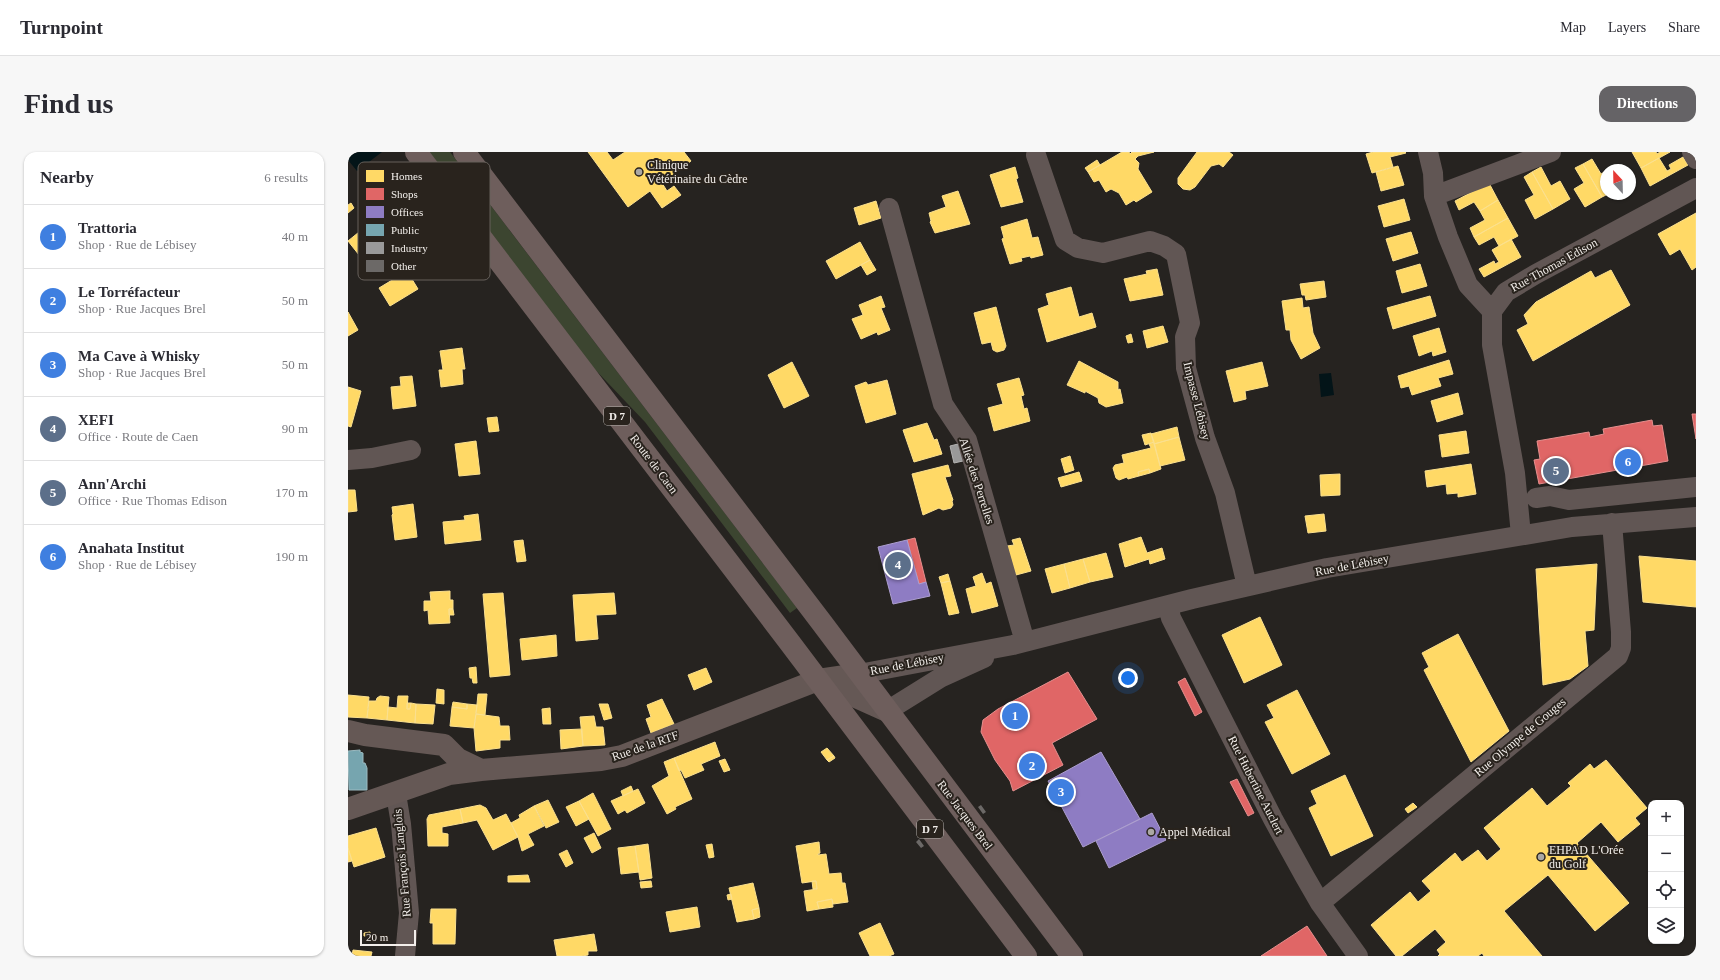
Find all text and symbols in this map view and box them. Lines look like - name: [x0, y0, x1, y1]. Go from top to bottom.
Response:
- text: Turnpoint: [20, 17, 103, 38]
- text: Map: [1560, 20, 1586, 35]
- text: Layers: [1608, 20, 1646, 35]
- text: Share: [1668, 20, 1700, 35]
- button: Directions: [1599, 86, 1696, 122]
- text: Find us: [24, 88, 114, 119]
- place label: Clinique Vétérinaire du Cèdre: [647, 158, 748, 186]
- legend: [358, 162, 490, 280]
- north arrow: [1600, 164, 1636, 200]
- marker: Clinique Vétérinaire du Cèdre: [634, 167, 644, 177]
- text: Nearby: [40, 168, 94, 187]
- text: 6 results: [264, 170, 308, 185]
- text: Homes: [391, 170, 422, 182]
- text: Shops: [391, 188, 418, 200]
- text: Offices: [391, 206, 423, 218]
- text: Trattoria: [78, 220, 137, 236]
- text: Public: [391, 224, 419, 236]
- text: 1: [50, 229, 56, 244]
- text: 40 m: [282, 229, 308, 244]
- street label: Rue Thomas Edison: [1508, 235, 1600, 295]
- text: Shop · Rue de Lébisey: [78, 237, 196, 252]
- text: Industry: [391, 242, 428, 254]
- text: Other: [391, 260, 416, 272]
- text: Le Torréfacteur: [78, 284, 180, 300]
- text: 2: [50, 293, 56, 308]
- text: 50 m: [282, 293, 308, 308]
- text: Shop · Rue Jacques Brel: [78, 301, 206, 316]
- text: Ma Cave à Whisky: [78, 348, 200, 364]
- text: 3: [50, 357, 56, 372]
- text: 50 m: [282, 357, 308, 372]
- street label: Impasse Lébisey: [1180, 360, 1214, 442]
- text: Shop · Rue Jacques Brel: [78, 365, 206, 380]
- road number: D 7: [604, 407, 630, 425]
- text: XEFI: [78, 412, 114, 428]
- text: 4: [50, 421, 56, 436]
- text: 90 m: [282, 421, 308, 436]
- text: Office · Route de Caen: [78, 429, 198, 444]
- street label: Route de Caen: [627, 432, 681, 496]
- street label: Allée des Perrelles: [956, 436, 998, 526]
- pin: 6: [1615, 447, 1641, 477]
- pin: 5: [1543, 456, 1569, 486]
- text: Ann'Archi: [78, 476, 146, 492]
- text: 5: [50, 485, 56, 500]
- text: 170 m: [275, 485, 308, 500]
- text: Office · Rue Thomas Edison: [78, 493, 227, 508]
- text: Anahata Institut: [78, 540, 184, 556]
- text: 6: [50, 549, 56, 564]
- text: 190 m: [275, 549, 308, 564]
- pin: 4: [885, 550, 911, 580]
- street label: Rue de Lébisey: [1314, 551, 1390, 579]
- text: Shop · Rue de Lébisey: [78, 557, 196, 572]
- street label: Rue de Lébisey: [869, 650, 945, 678]
- your location: [1118, 668, 1138, 688]
- street label: Rue Olympe de Gouges: [1471, 694, 1569, 779]
- pin: 1: [1002, 701, 1028, 731]
- street label: Rue de la RTF: [610, 728, 680, 764]
- street label: Rue Hubertine Auclert: [1225, 733, 1287, 837]
- pin: 2: [1019, 751, 1045, 781]
- pin: 3: [1048, 777, 1074, 807]
- street label: Rue Jacques Brel: [934, 778, 996, 853]
- map controls: [1648, 800, 1684, 944]
- button: +: [1648, 800, 1684, 836]
- street label: Rue François Langlois: [390, 808, 414, 918]
- road number: D 7: [917, 820, 943, 838]
- place label: Appel Médical: [1159, 825, 1231, 839]
- marker: Appel Médical: [1146, 827, 1156, 837]
- button: −: [1648, 836, 1684, 872]
- place label: EHPAD L'Orée du Golf: [1549, 843, 1624, 871]
- marker: EHPAD L'Orée du Golf: [1536, 852, 1546, 862]
- button: locate: [1648, 872, 1684, 908]
- button: layers: [1648, 908, 1684, 944]
- scale bar: [360, 928, 416, 947]
- text: 20 m: [366, 931, 388, 943]

